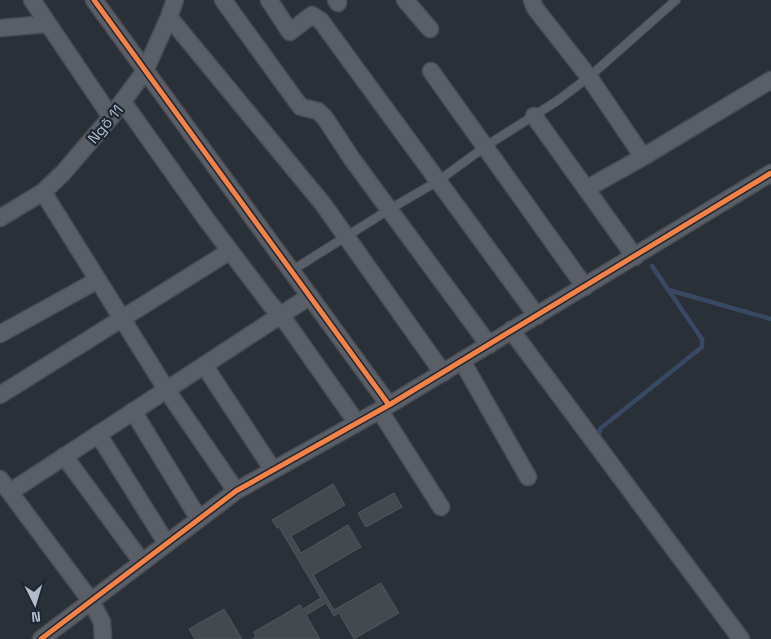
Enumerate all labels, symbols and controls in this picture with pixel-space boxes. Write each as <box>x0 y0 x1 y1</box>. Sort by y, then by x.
street label: Ngõ 11 <box>83 101 127 147</box>
north arrow <box>10 579 60 629</box>
text: N <box>31 608 42 626</box>

